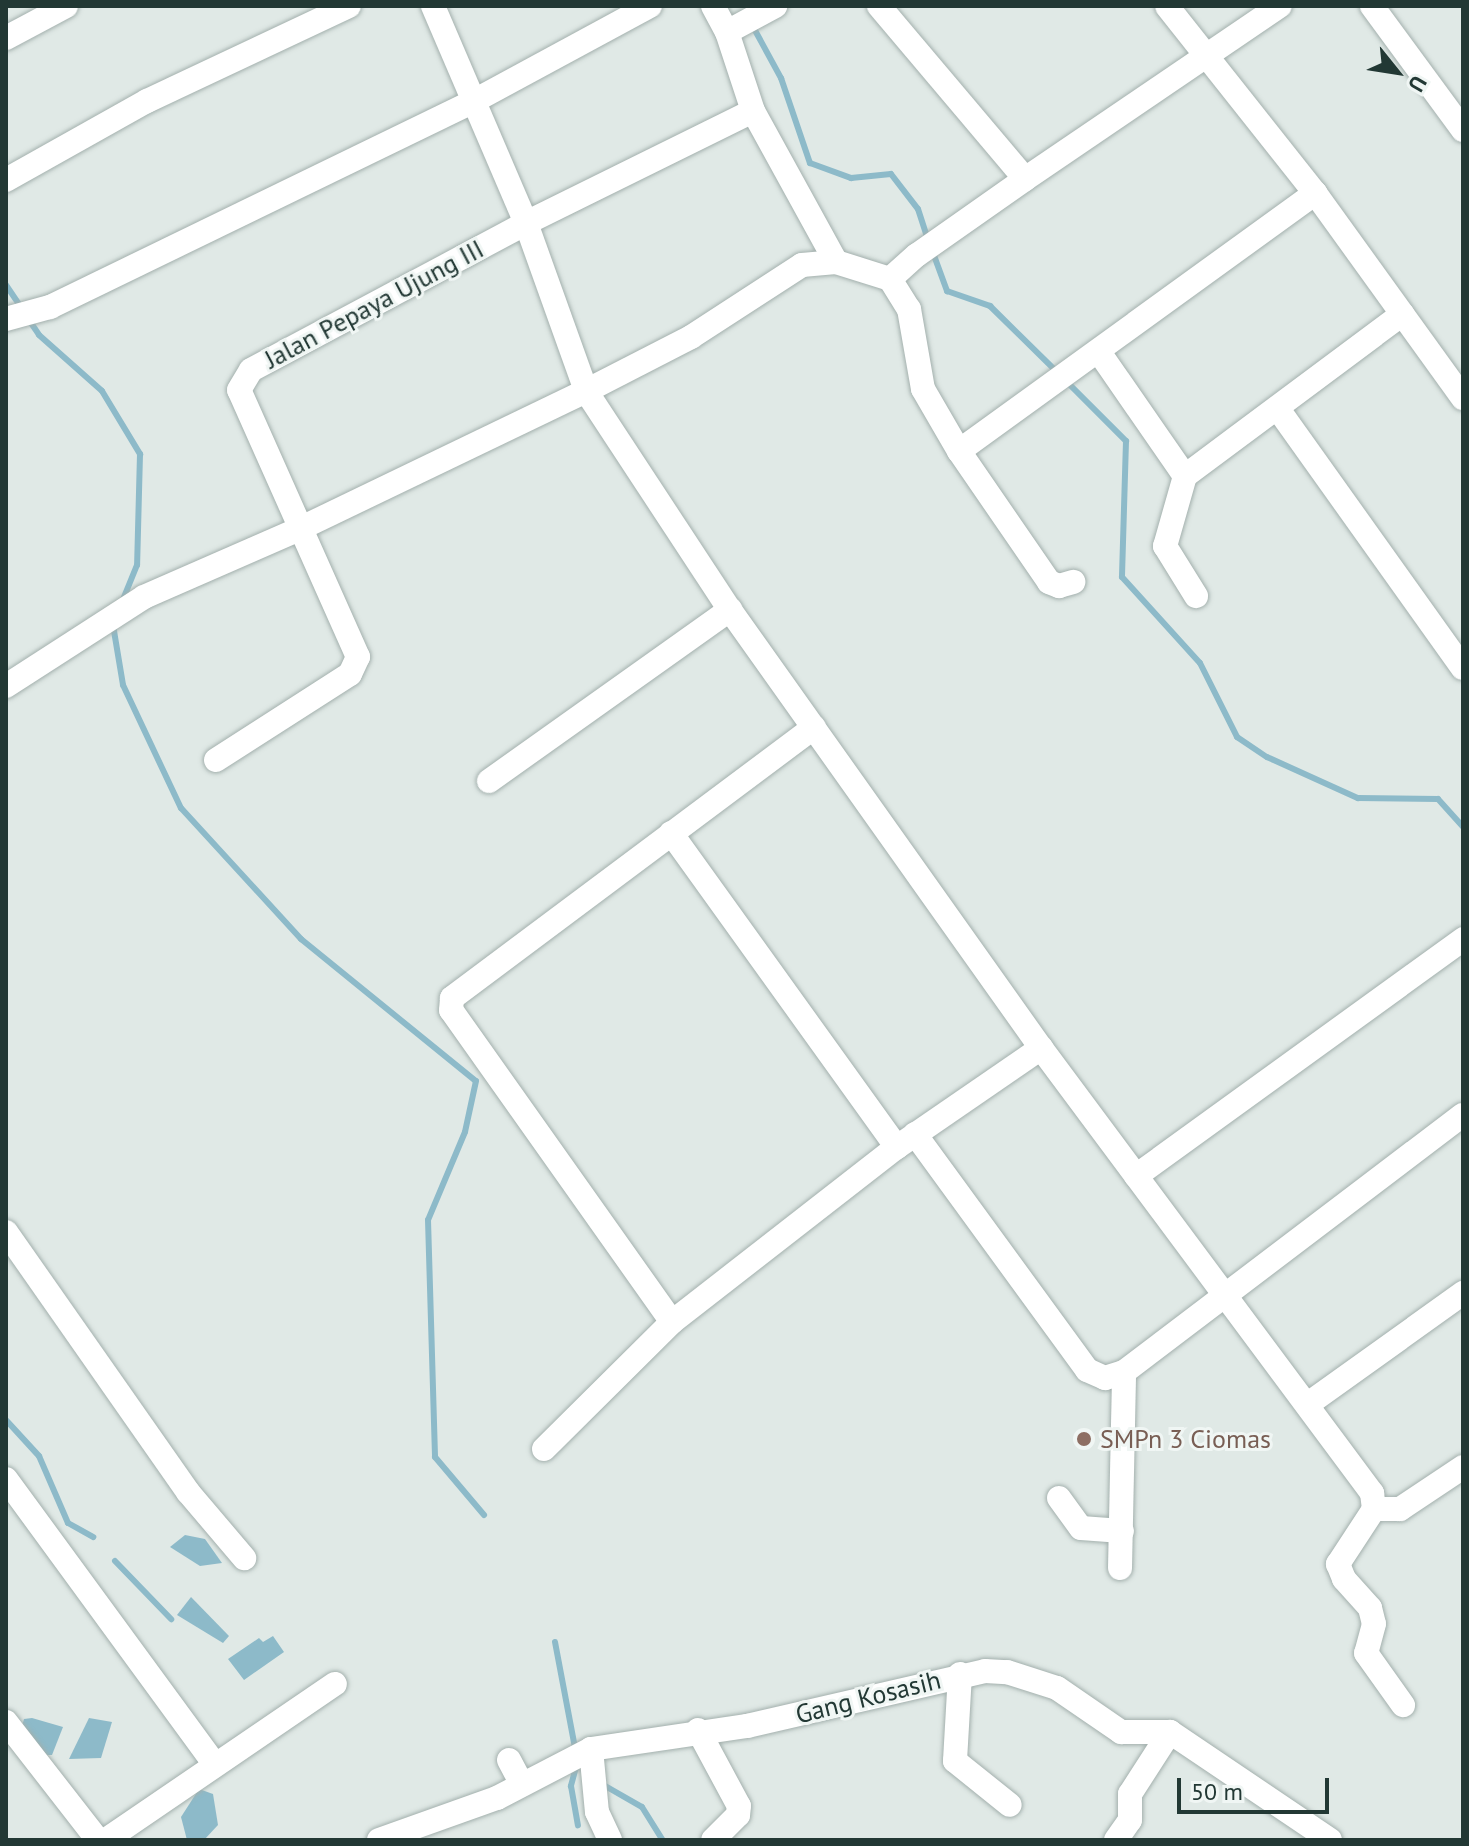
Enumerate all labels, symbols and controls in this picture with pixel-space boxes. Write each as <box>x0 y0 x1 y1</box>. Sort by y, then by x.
north arrow <box>1357 32 1437 112</box>
text: U <box>1402 71 1433 97</box>
street label: Jalan Pepaya Ujung III <box>259 233 489 375</box>
place label: SMPn 3 Ciomas <box>1100 1423 1271 1455</box>
marker: SMPn 3 Ciomas <box>1075 1430 1093 1448</box>
street label: Gang Kosasih <box>792 1664 944 1730</box>
scale bar <box>1181 1762 1333 1812</box>
text: 50 m <box>1191 1776 1243 1807</box>

